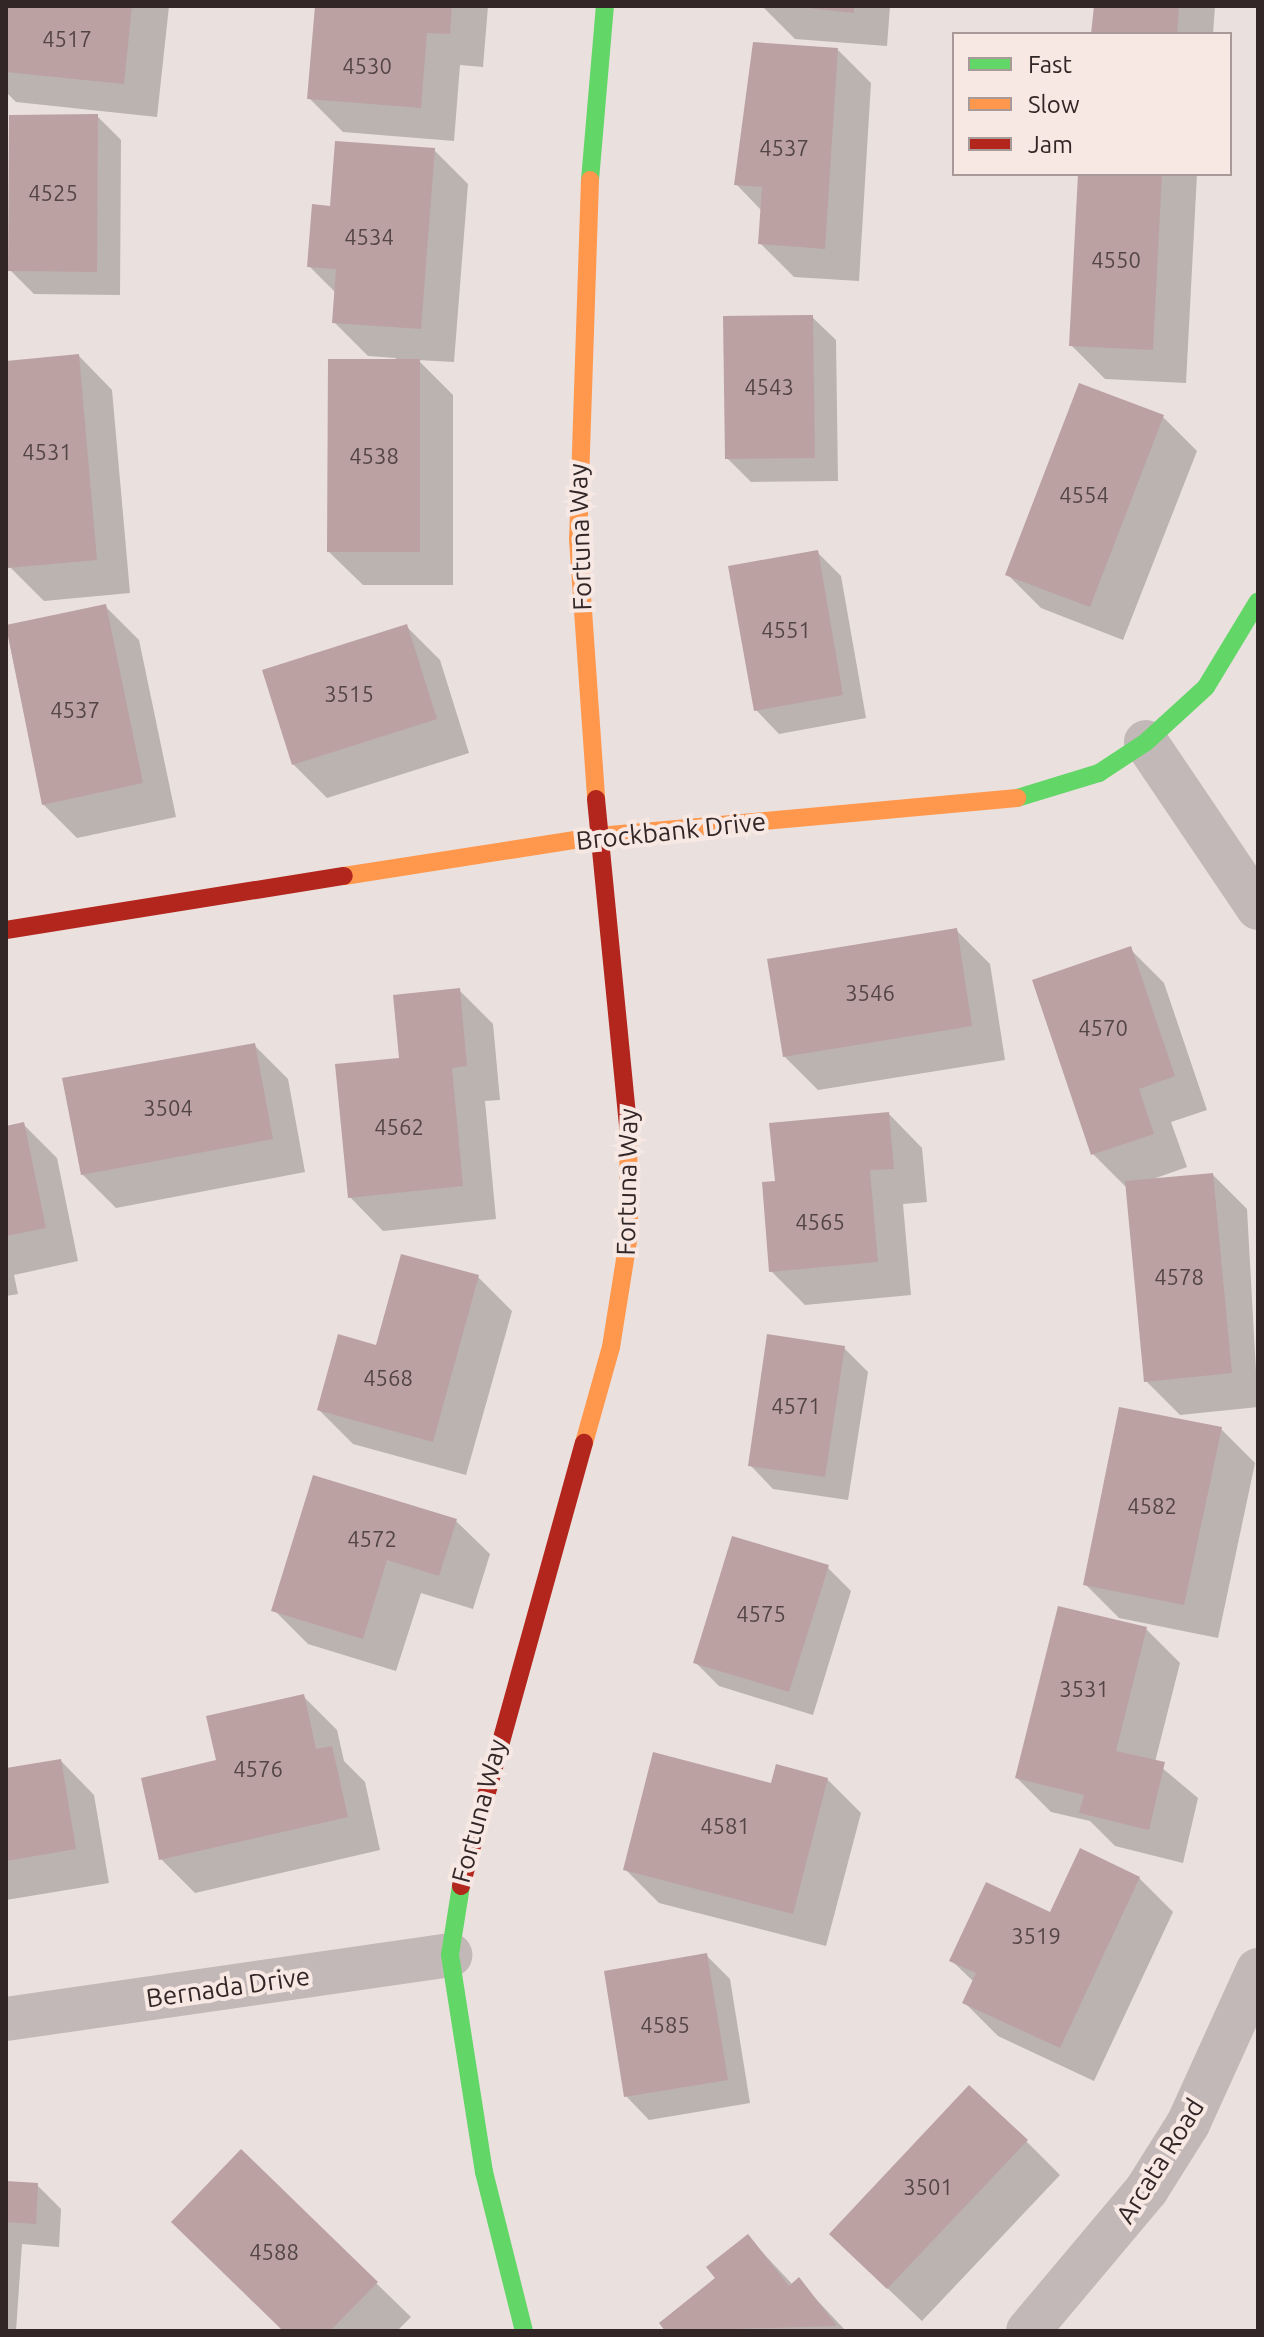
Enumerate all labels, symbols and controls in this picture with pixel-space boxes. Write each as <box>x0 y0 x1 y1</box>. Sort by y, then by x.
house number: 4517 <box>42 26 92 52</box>
legend <box>952 32 1232 176</box>
text: Fast <box>1028 51 1072 78</box>
house number: 4530 <box>342 53 392 79</box>
text: Slow <box>1028 91 1080 118</box>
text: Jam <box>1028 131 1073 158</box>
house number: 4537 <box>759 135 809 161</box>
house number: 4525 <box>28 180 78 206</box>
house number: 4534 <box>344 224 394 250</box>
house number: 4550 <box>1091 247 1141 273</box>
house number: 4543 <box>744 374 794 400</box>
house number: 4531 <box>22 439 72 465</box>
house number: 4538 <box>349 443 399 469</box>
street label: Fortuna Way <box>562 463 598 611</box>
house number: 4554 <box>1059 482 1109 508</box>
house number: 4551 <box>761 617 811 643</box>
house number: 3515 <box>324 681 374 707</box>
house number: 4537 <box>50 697 100 723</box>
street label: Brockbank Drive <box>575 806 767 856</box>
house number: 3546 <box>845 980 895 1006</box>
house number: 4570 <box>1078 1015 1128 1041</box>
house number: 3504 <box>143 1095 193 1121</box>
street label: Fortuna Way <box>610 1108 644 1256</box>
house number: 4562 <box>374 1114 424 1140</box>
house number: 4565 <box>795 1209 845 1235</box>
house number: 4578 <box>1154 1264 1204 1290</box>
house number: 4568 <box>363 1365 413 1391</box>
house number: 4571 <box>771 1393 821 1419</box>
house number: 4582 <box>1127 1493 1177 1519</box>
house number: 4572 <box>347 1526 397 1552</box>
house number: 4575 <box>736 1601 786 1627</box>
house number: 3531 <box>1059 1676 1109 1702</box>
street label: Fortuna Way <box>445 1736 513 1886</box>
house number: 4576 <box>233 1756 283 1782</box>
house number: 4581 <box>700 1813 750 1839</box>
house number: 3519 <box>1011 1923 1061 1949</box>
street label: Bernada Drive <box>144 1960 312 2014</box>
house number: 4585 <box>640 2012 690 2038</box>
street label: Arcata Road <box>1109 2093 1211 2229</box>
house number: 3501 <box>903 2174 953 2200</box>
house number: 4588 <box>249 2239 299 2265</box>

